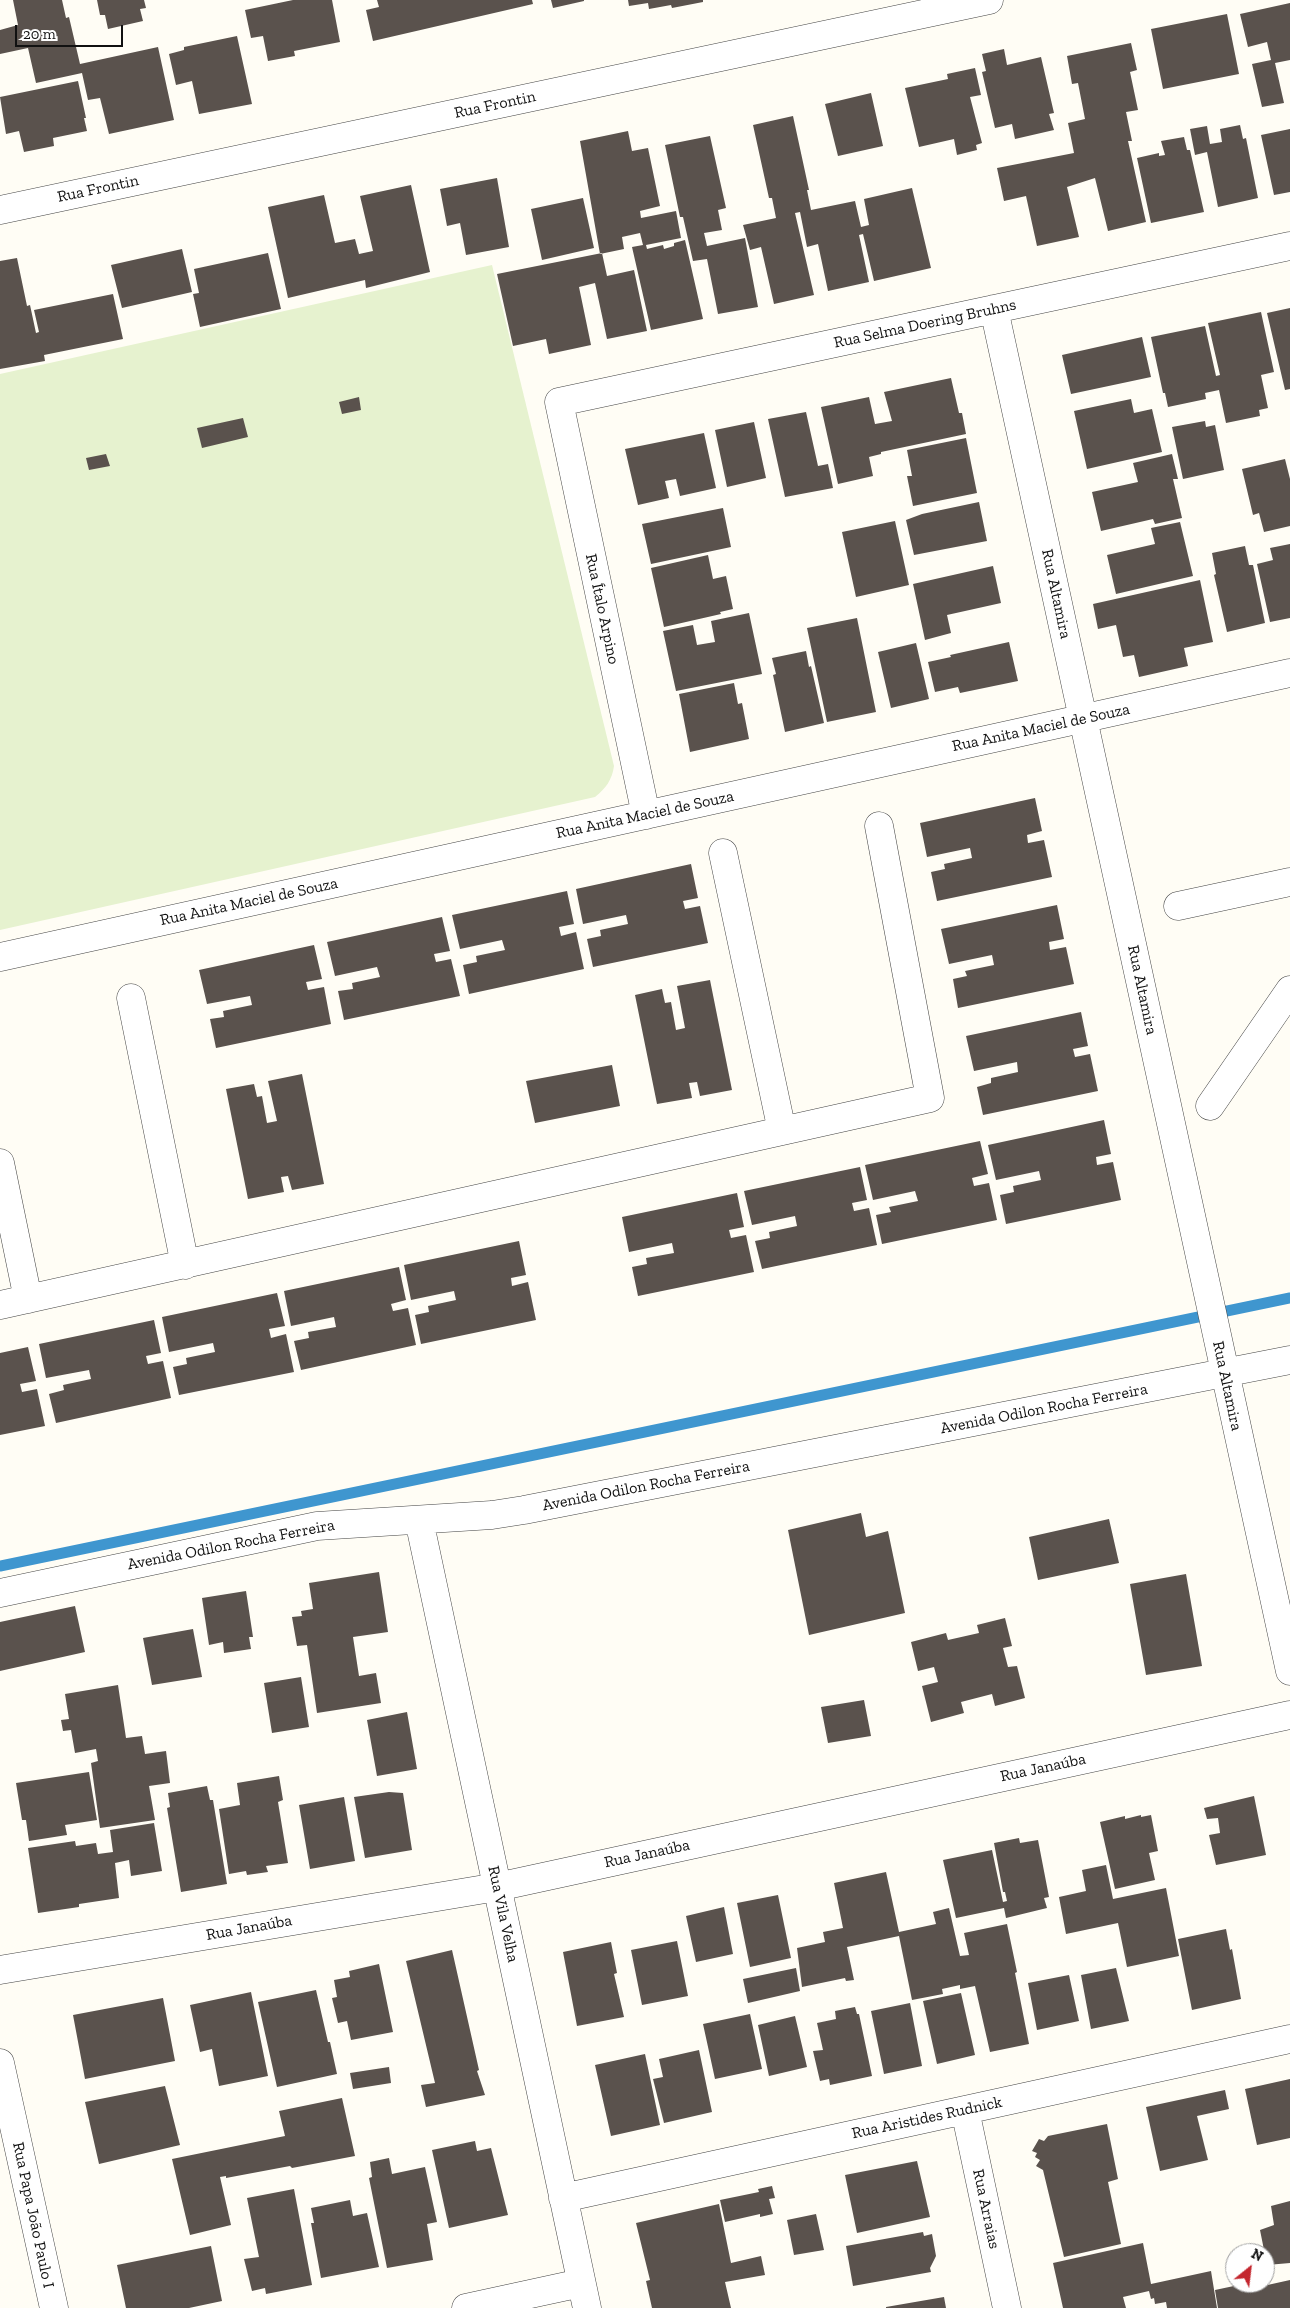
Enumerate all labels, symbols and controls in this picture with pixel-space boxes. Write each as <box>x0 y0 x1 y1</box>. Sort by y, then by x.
scale bar <box>18 15 125 47</box>
text: 20 m <box>23 25 56 43</box>
street label: Rua Frontin <box>453 87 537 123</box>
street label: Rua Frontin <box>56 171 140 207</box>
street label: Rua Selma Doering Bruhns <box>832 295 1018 353</box>
street label: Rua Altamira <box>1037 547 1075 641</box>
street label: Rua Ítalo Arpino <box>581 552 623 666</box>
street label: Rua Anita Maciel de Souza <box>950 700 1132 756</box>
street label: Rua Anita Maciel de Souza <box>554 787 736 843</box>
street label: Rua Anita Maciel de Souza <box>158 874 340 930</box>
street label: Rua Altamira <box>1123 943 1161 1037</box>
street label: Rua Altamira <box>1208 1339 1246 1433</box>
street label: Avenida Odilon Rocha Ferreira <box>939 1379 1149 1439</box>
street label: Avenida Odilon Rocha Ferreira <box>541 1456 751 1516</box>
street label: Avenida Odilon Rocha Ferreira <box>126 1515 336 1575</box>
street label: Rua Janaúba <box>998 1750 1088 1786</box>
street label: Rua Janaúba <box>602 1836 692 1872</box>
street label: Rua Vila Velha <box>483 1864 523 1964</box>
street label: Rua Janaúba <box>205 1911 293 1945</box>
street label: Rua Aristides Rudnick <box>850 2093 1004 2143</box>
street label: Rua Papa João Paulo I <box>8 2140 58 2290</box>
street label: Rua Arraias <box>968 2167 1004 2251</box>
north arrow <box>1225 2243 1275 2293</box>
text: N <box>1248 2245 1266 2265</box>

